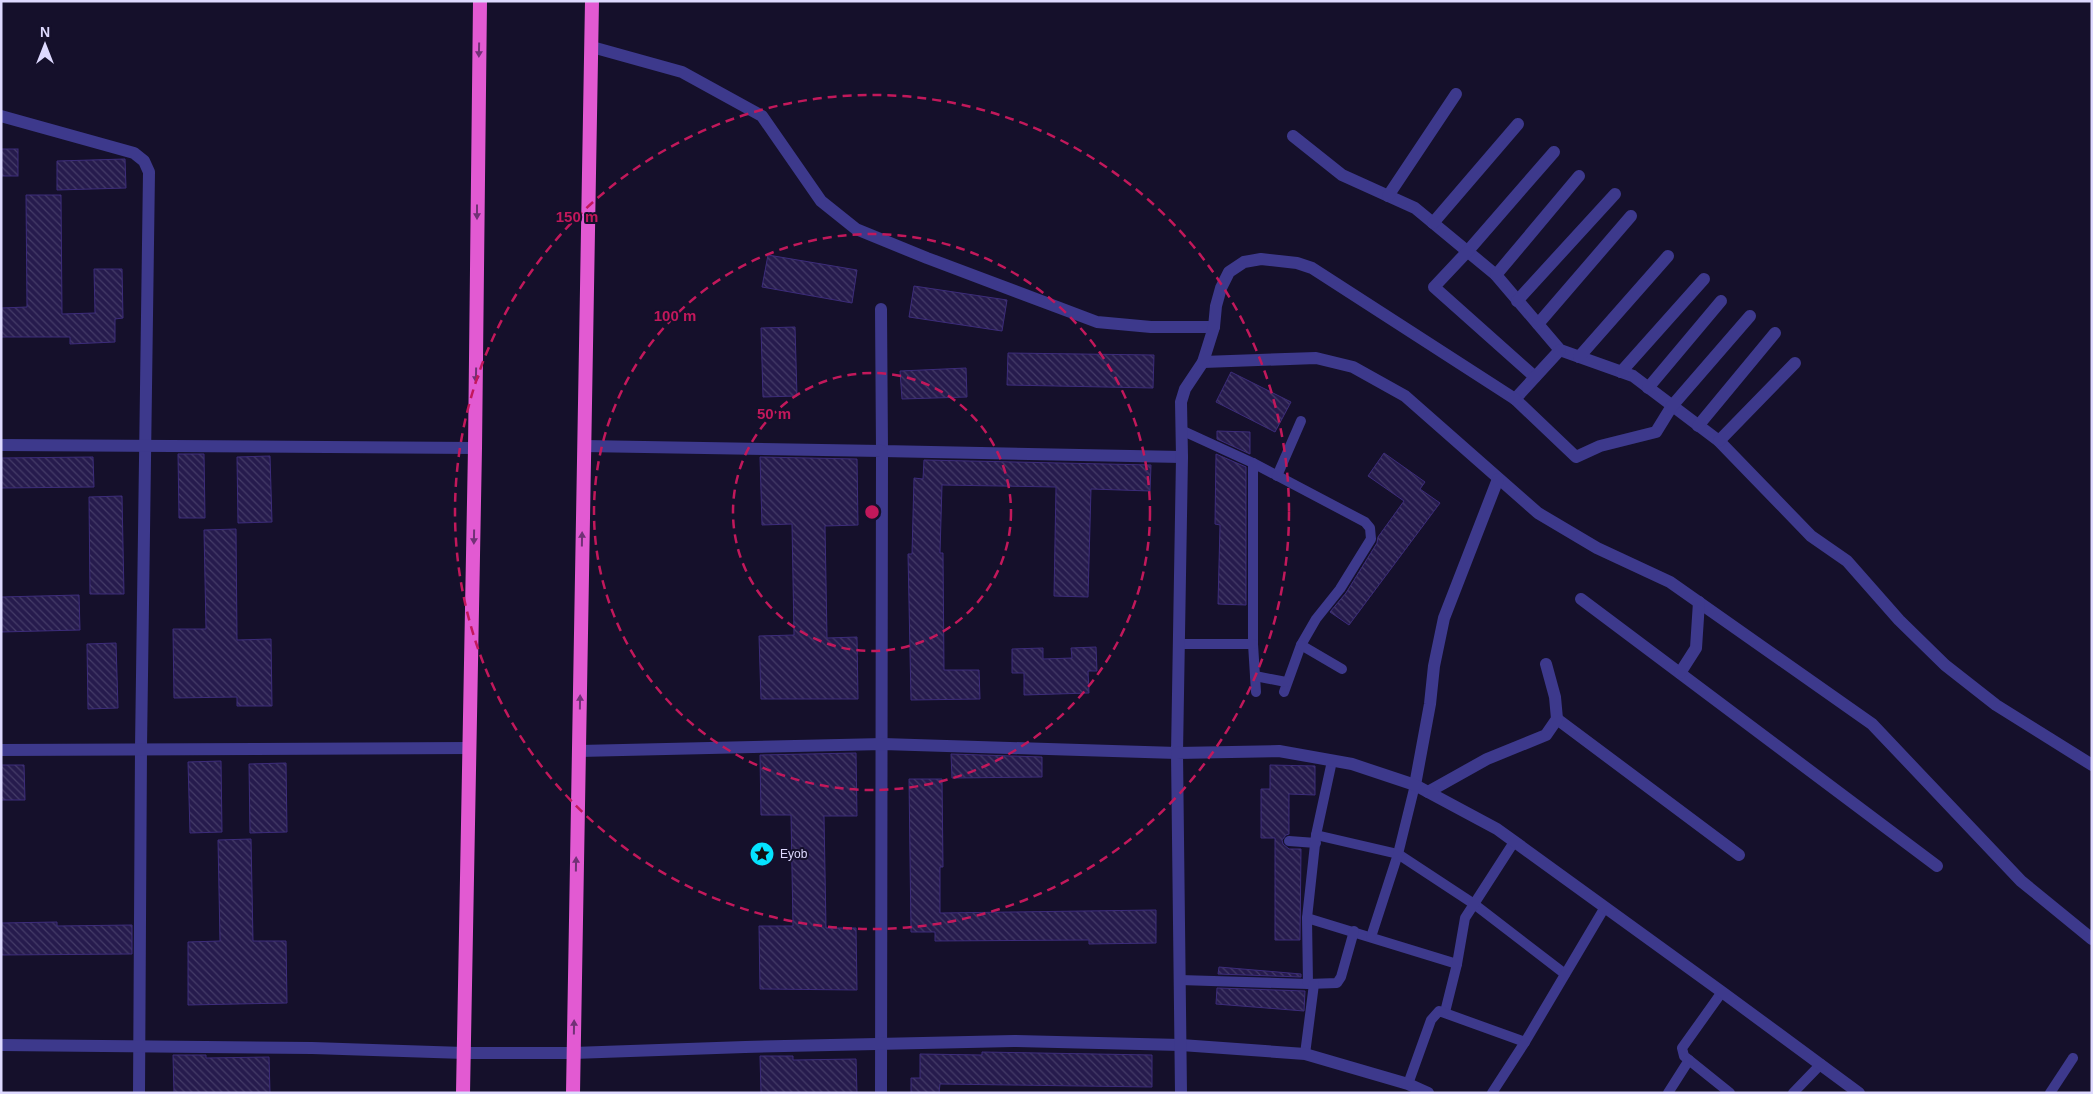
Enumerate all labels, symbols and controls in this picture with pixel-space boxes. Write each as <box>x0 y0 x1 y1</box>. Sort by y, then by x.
north arrow <box>20 20 70 70</box>
text: N <box>40 24 50 40</box>
one-way arrow <box>475 42 483 58</box>
one-way arrow <box>473 205 481 221</box>
text: 150 m <box>556 208 598 225</box>
text: 100 m <box>654 307 696 324</box>
one-way arrow <box>472 367 480 383</box>
text: 50 m <box>757 405 791 422</box>
centre of rings <box>863 503 881 521</box>
one-way arrow <box>470 530 478 546</box>
one-way arrow <box>578 531 586 547</box>
one-way arrow <box>576 693 584 709</box>
place icon: Eyob <box>749 841 775 867</box>
place label: Eyob <box>780 847 808 861</box>
one-way arrow <box>572 856 580 872</box>
one-way arrow <box>570 1018 578 1034</box>

